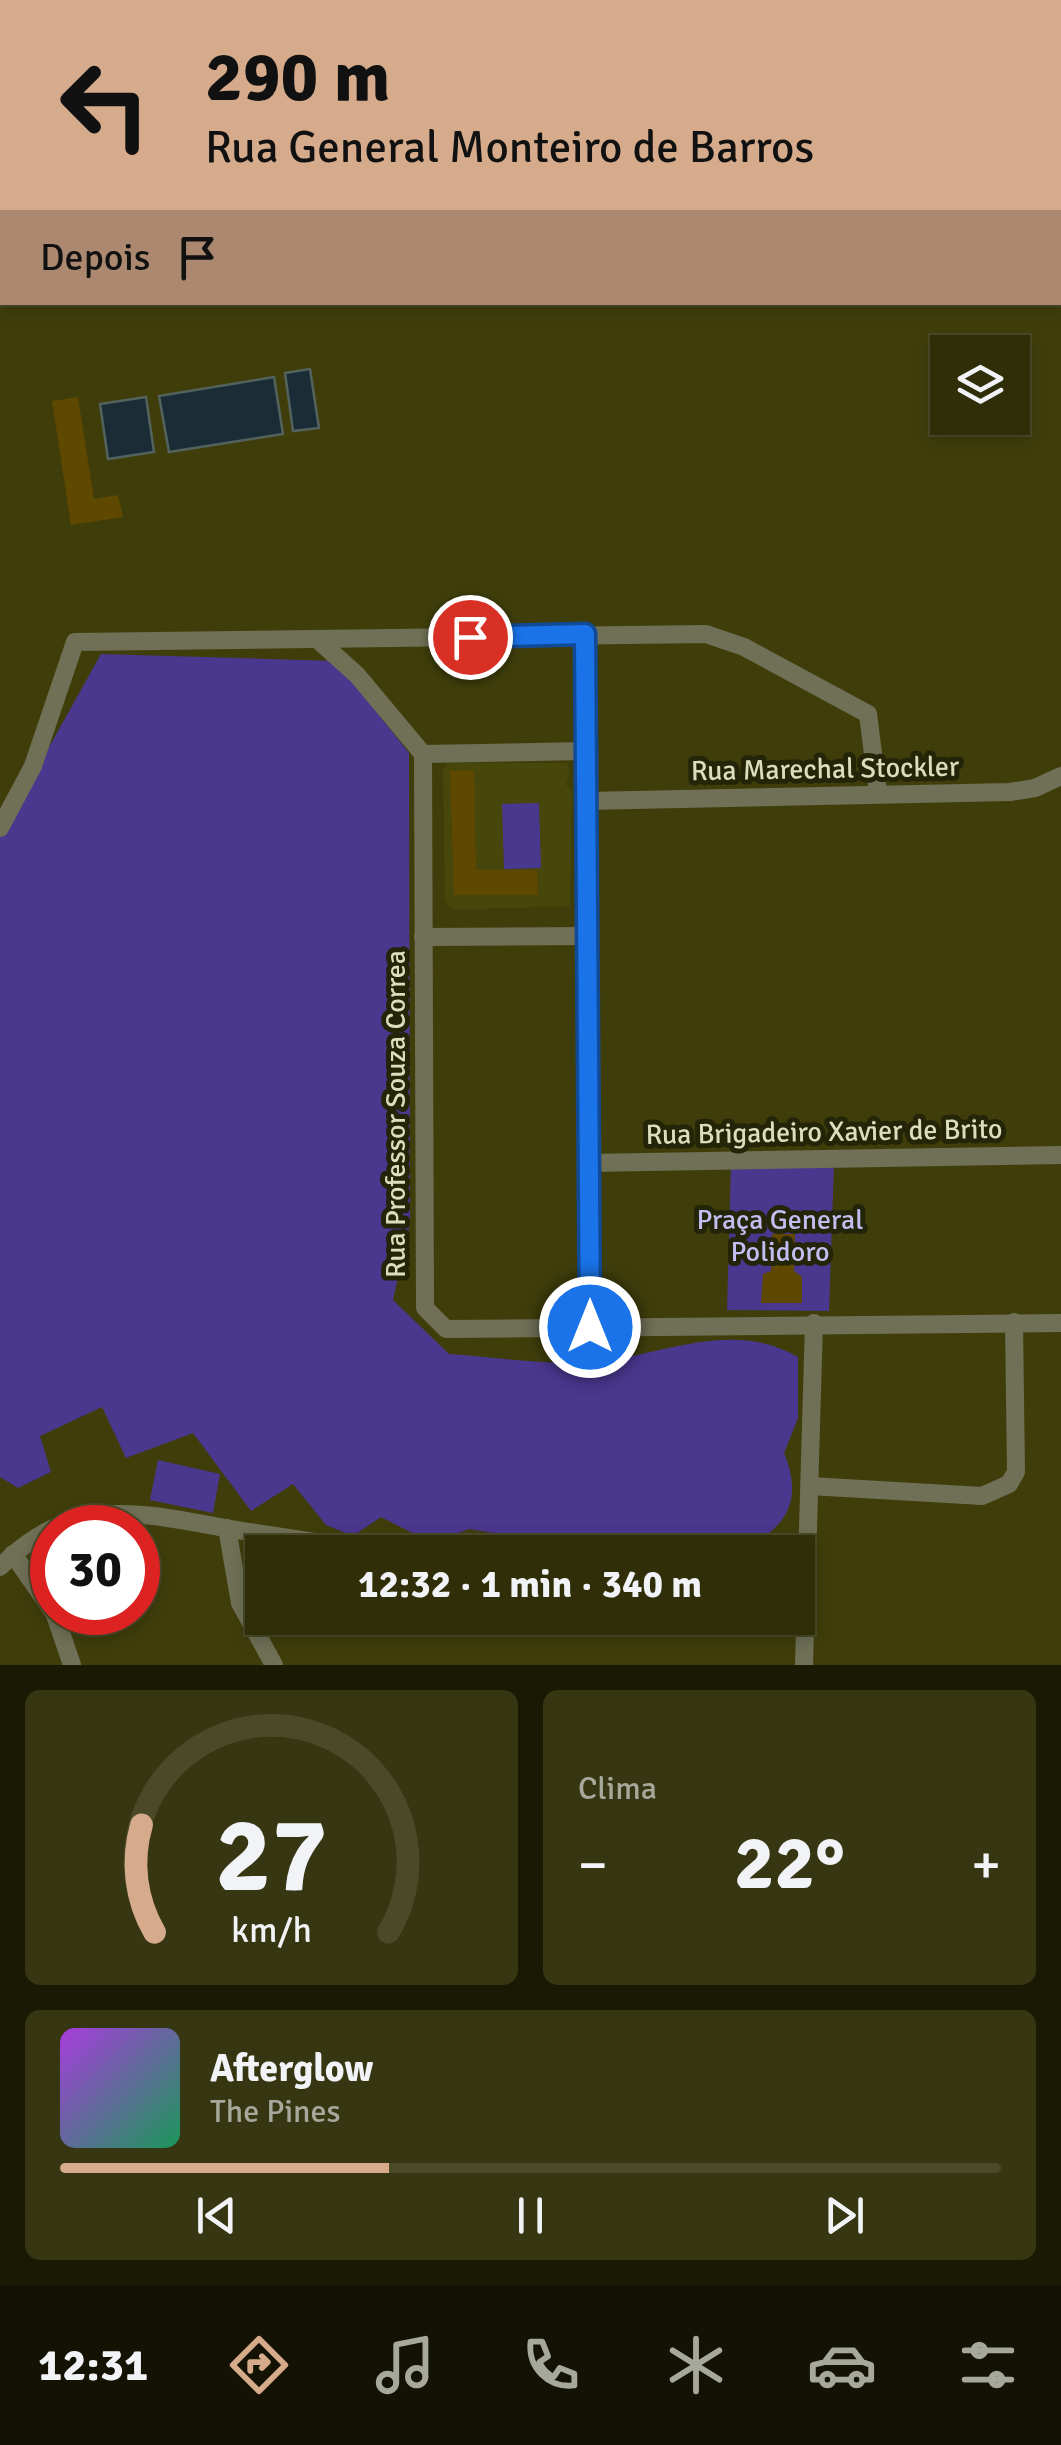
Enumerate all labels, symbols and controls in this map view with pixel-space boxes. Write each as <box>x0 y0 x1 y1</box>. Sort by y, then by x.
text: 290 m <box>205 34 390 120</box>
icon: left <box>40 40 170 170</box>
text: Rua General Monteiro de Barros <box>205 120 814 175</box>
icon: arrive <box>170 230 225 285</box>
text: Depois <box>40 234 150 281</box>
map controls <box>930 335 1030 435</box>
button: layers <box>930 335 1030 435</box>
pin <box>428 595 513 680</box>
icon: arrive <box>443 610 498 665</box>
street label: Rua Marechal Stockler <box>691 750 960 788</box>
street label: Rua Professor Souza Correa <box>379 950 413 1278</box>
street label: Rua Brigadeiro Xavier de Brito <box>645 1112 1003 1152</box>
park label: Praça General Polidoro <box>696 1203 864 1269</box>
position arrow <box>538 1275 642 1379</box>
speed limit sign: 30 <box>30 1505 160 1635</box>
text: 12:32 · 1 min · 340 m <box>358 1561 702 1608</box>
text: Clima <box>578 1769 657 1808</box>
text: 27 <box>215 1792 328 1920</box>
text: 22° <box>734 1817 845 1910</box>
text: − <box>578 1831 608 1899</box>
text: + <box>971 1831 1001 1899</box>
text: km/h <box>231 1908 312 1952</box>
text: Afterglow <box>210 2045 373 2092</box>
text: The Pines <box>210 2092 341 2131</box>
icon: previous <box>189 2188 244 2243</box>
icon: pause <box>503 2188 558 2243</box>
icon: next <box>817 2188 872 2243</box>
icon: directions <box>224 2330 294 2400</box>
icon: music <box>370 2330 440 2400</box>
icon: phone <box>516 2330 586 2400</box>
icon: climate <box>661 2330 731 2400</box>
icon: car <box>807 2330 877 2400</box>
icon: filters <box>953 2330 1023 2400</box>
text: 12:31 <box>38 2338 148 2393</box>

